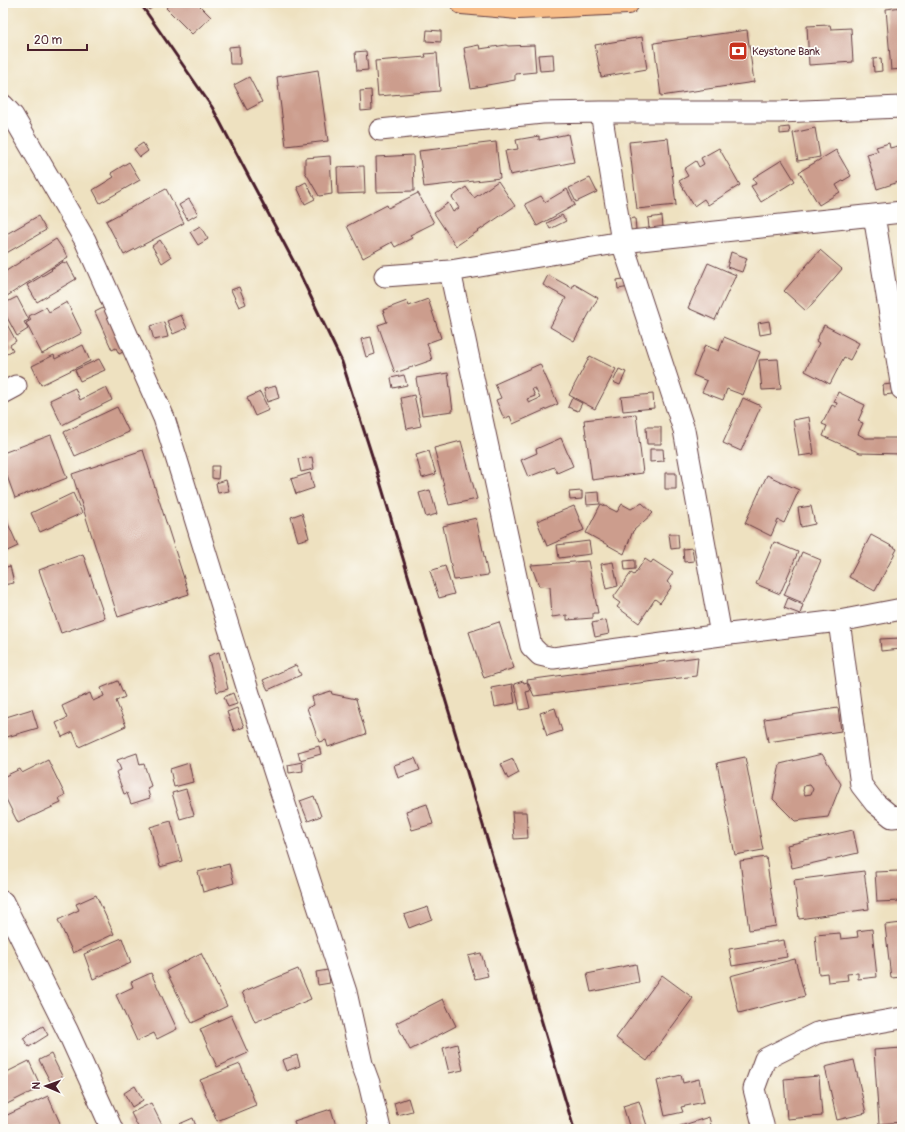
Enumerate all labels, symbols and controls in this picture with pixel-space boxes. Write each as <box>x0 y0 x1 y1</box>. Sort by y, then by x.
scale bar <box>28 26 87 52</box>
text: 20 m <box>34 33 63 48</box>
bank icon: Keystone Bank <box>727 40 749 62</box>
place label: Keystone Bank <box>752 45 820 58</box>
north arrow <box>26 1066 66 1106</box>
text: N <box>30 1081 43 1090</box>

